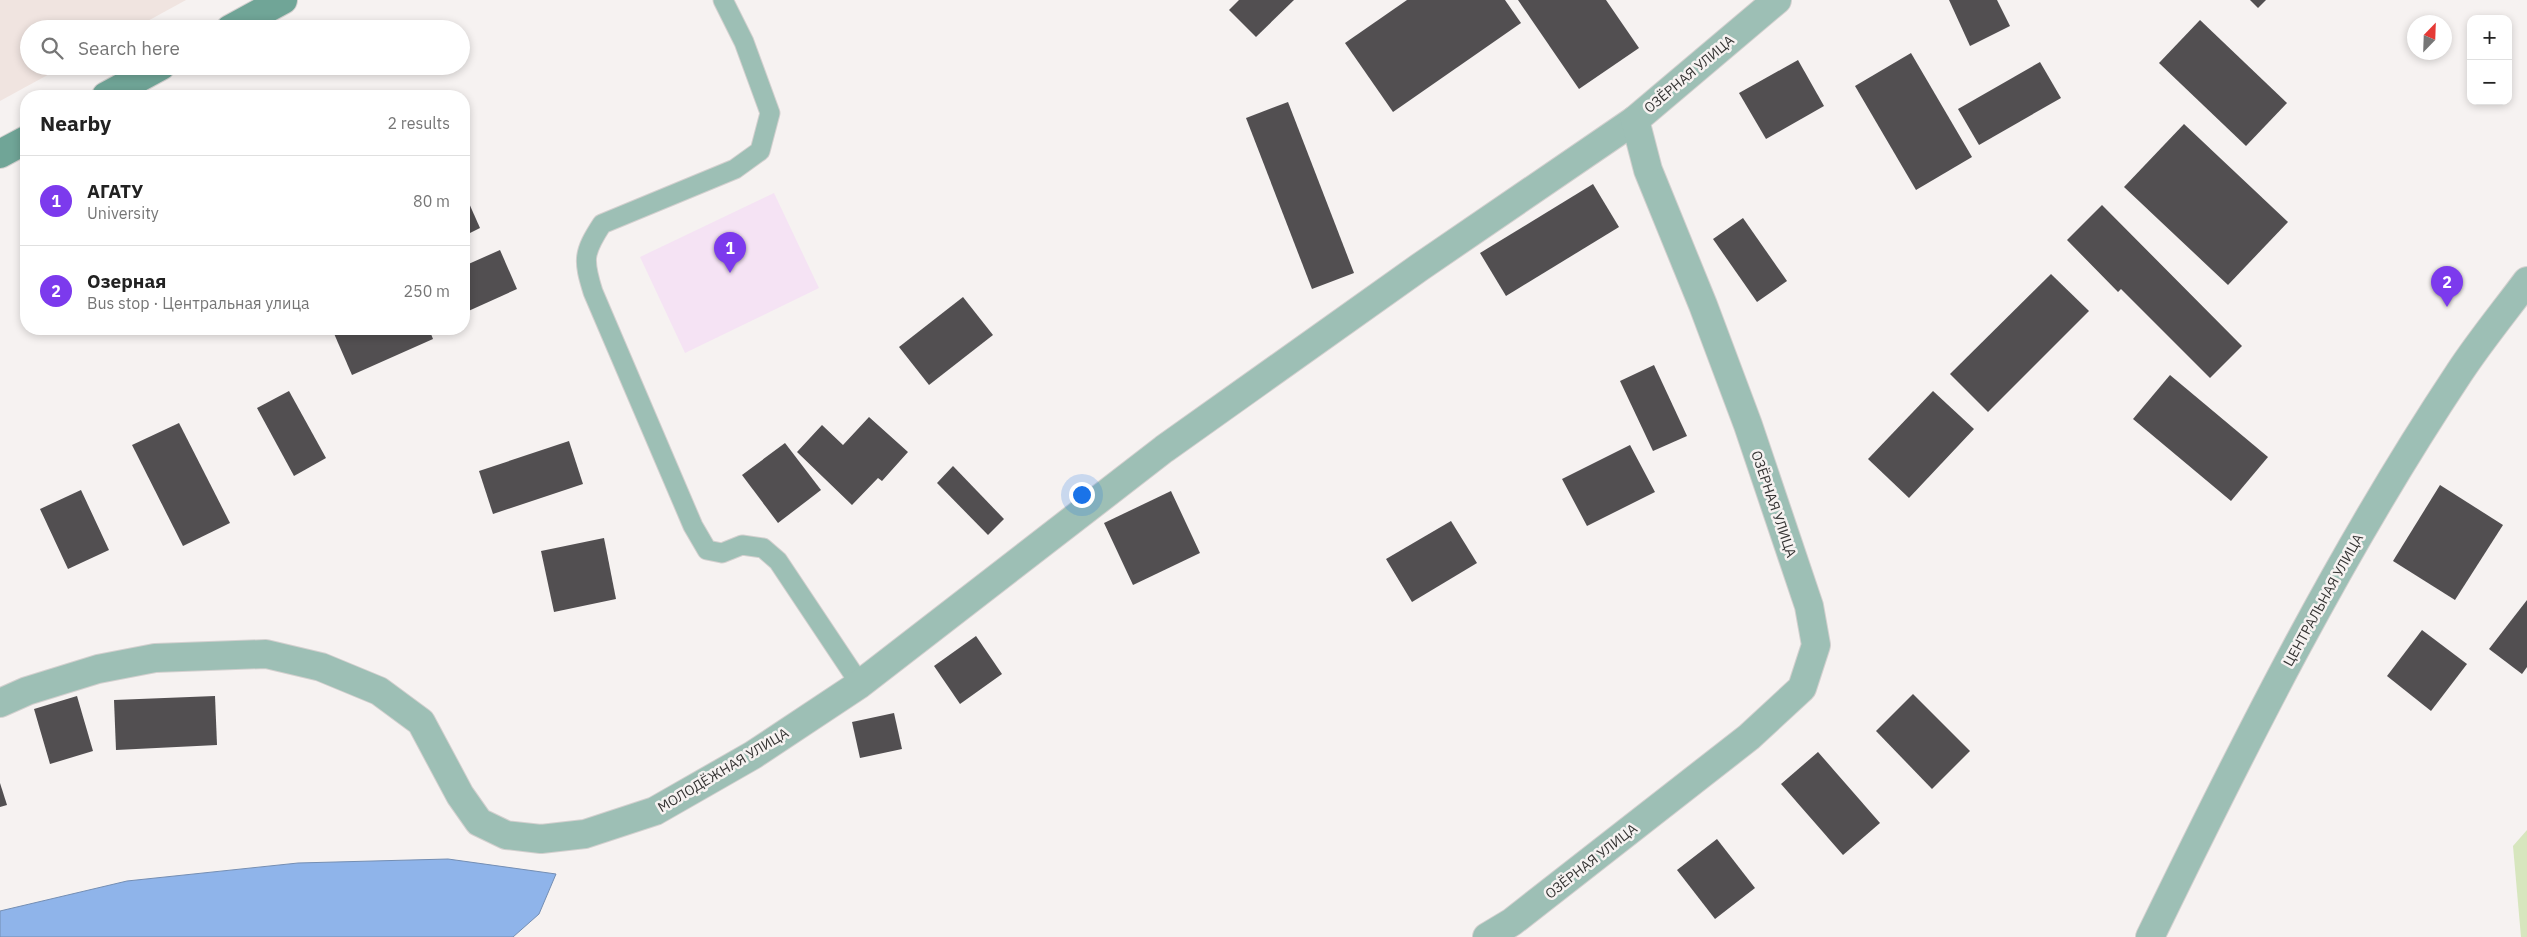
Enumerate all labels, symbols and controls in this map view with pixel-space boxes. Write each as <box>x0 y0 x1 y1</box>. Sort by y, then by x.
north arrow <box>2407 15 2452 60</box>
map controls <box>2467 15 2512 105</box>
button: + <box>2467 15 2512 60</box>
search box <box>20 20 470 75</box>
street label: ОЗЁРНАЯ УЛИЦА <box>1640 31 1738 117</box>
icon: search <box>38 34 66 62</box>
text: Search here <box>78 36 180 60</box>
button: − <box>2467 60 2512 105</box>
text: Nearby <box>40 109 111 137</box>
text: 2 results <box>387 113 450 133</box>
text: АГАТУ <box>87 179 143 203</box>
text: 1 <box>51 191 61 211</box>
text: 80 m <box>413 191 450 211</box>
text: University <box>87 203 159 223</box>
pin: 1 <box>714 232 746 273</box>
pin: 2 <box>2431 266 2463 307</box>
text: Озерная <box>87 269 166 293</box>
text: 2 <box>51 281 61 301</box>
text: 250 m <box>403 281 450 301</box>
text: Bus stop · Центральная улица <box>87 293 310 313</box>
street label: ОЗЁРНАЯ УЛИЦА <box>1747 448 1801 560</box>
your location <box>1069 482 1095 508</box>
street label: ЦЕНТРАЛЬНАЯ УЛИЦА <box>2279 530 2367 670</box>
street label: МОЛОДЁЖНАЯ УЛИЦА <box>654 724 792 816</box>
street label: ОЗЁРНАЯ УЛИЦА <box>1541 819 1641 903</box>

